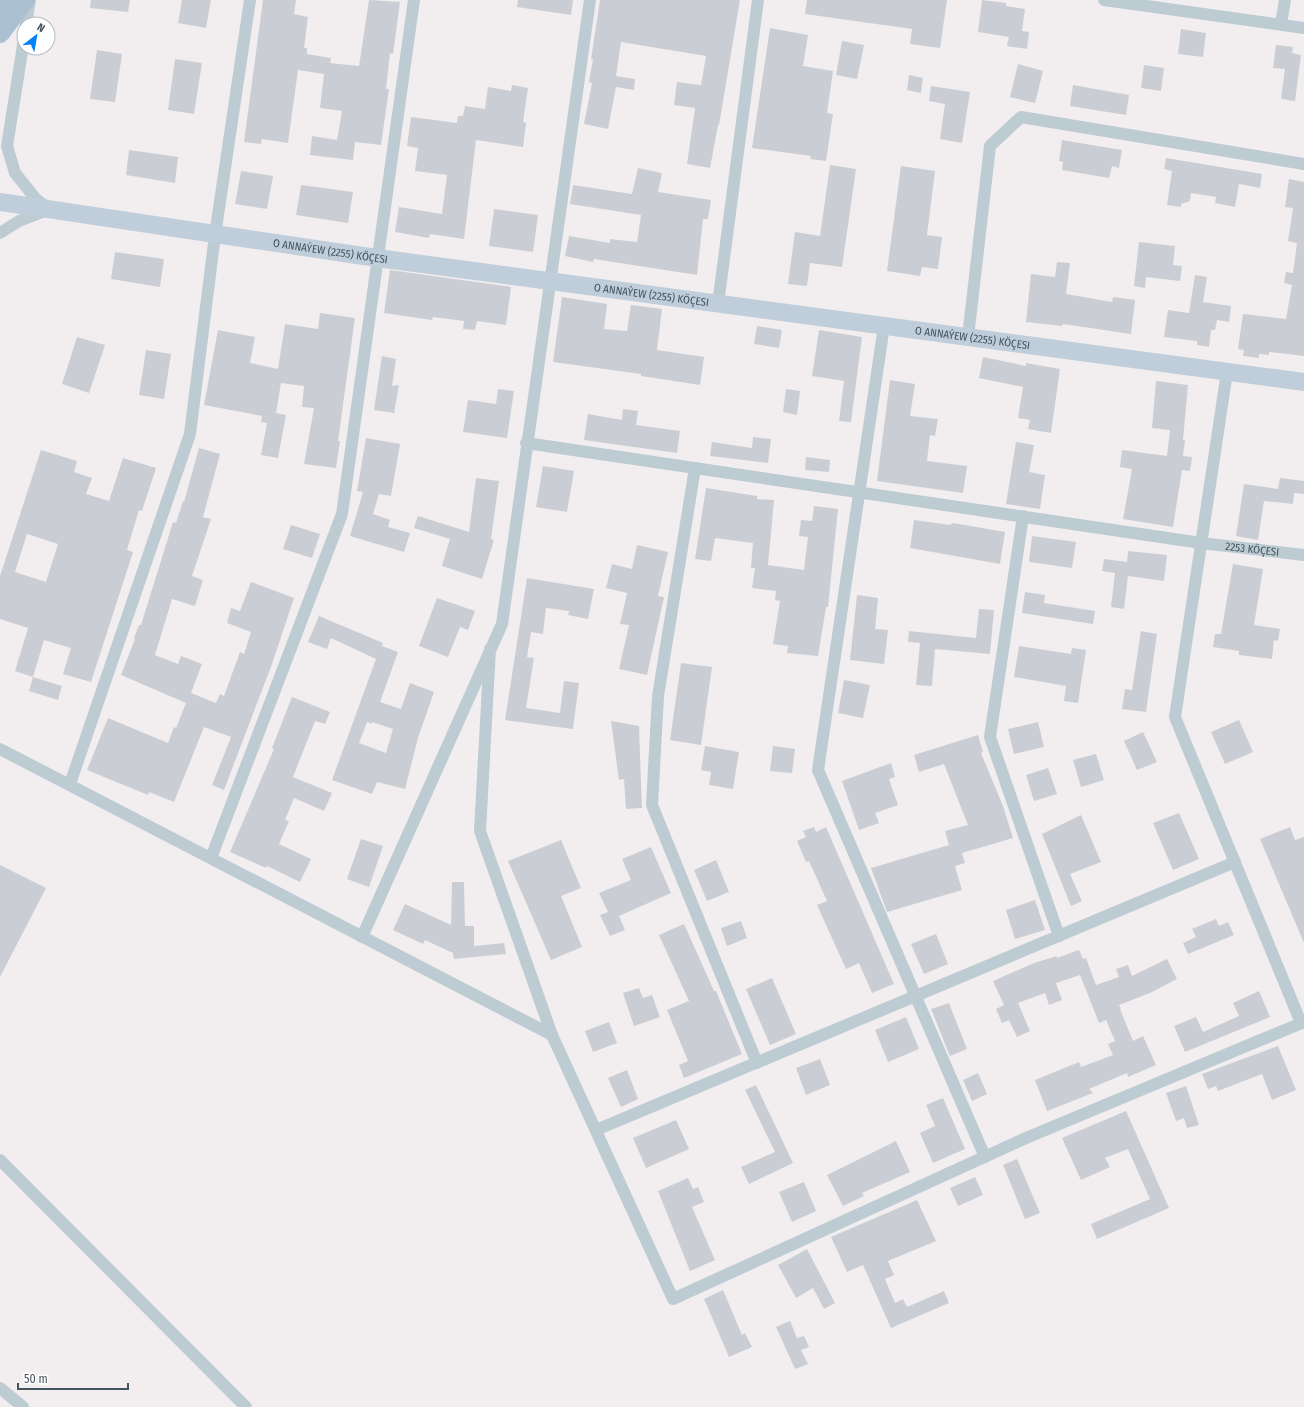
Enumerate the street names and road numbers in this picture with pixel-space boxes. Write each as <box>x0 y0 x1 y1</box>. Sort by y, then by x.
street label: O ANNAÝEW (2255) KÖÇESI <box>272 236 389 266</box>
street label: O ANNAÝEW (2255) KÖÇESI <box>593 281 710 309</box>
street label: O ANNAÝEW (2255) KÖÇESI <box>914 324 1031 352</box>
street label: 2253 KÖÇESI <box>1225 539 1280 559</box>

